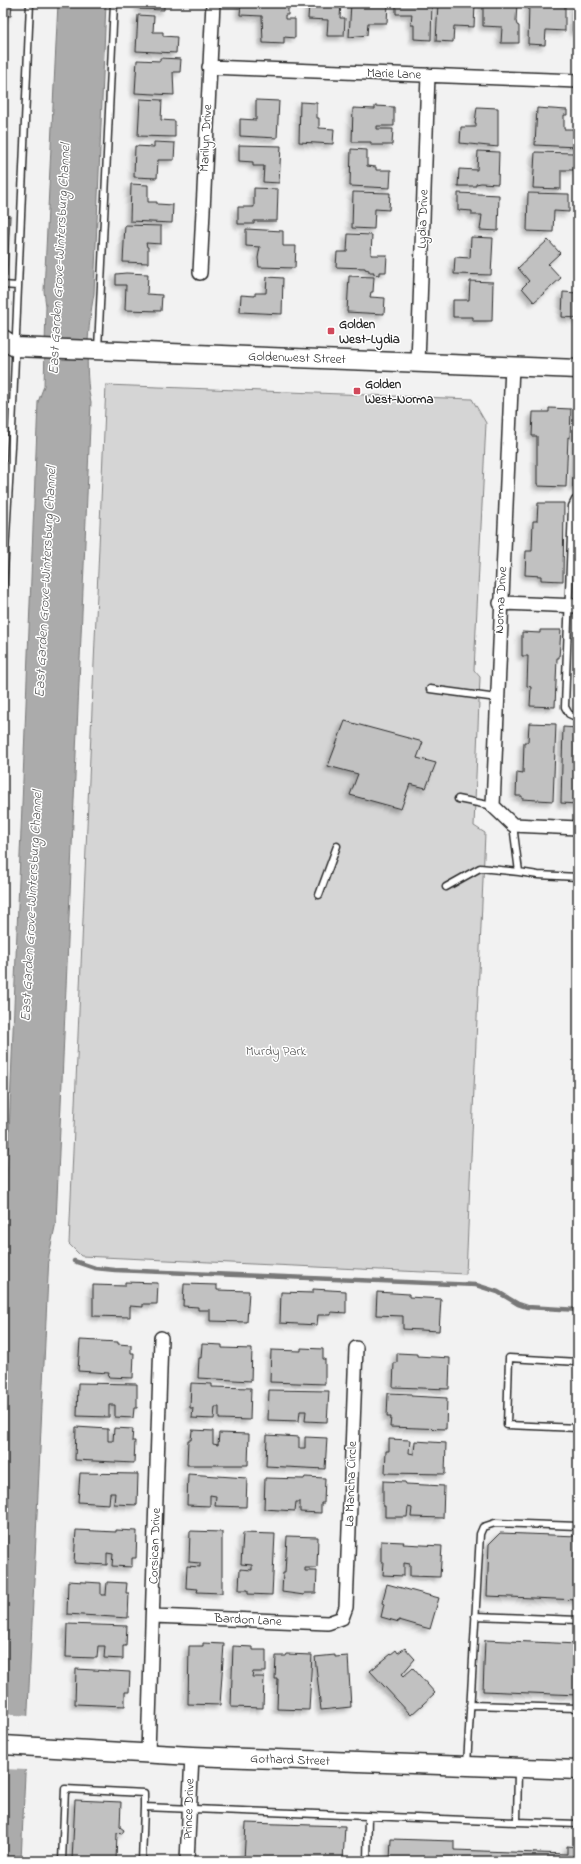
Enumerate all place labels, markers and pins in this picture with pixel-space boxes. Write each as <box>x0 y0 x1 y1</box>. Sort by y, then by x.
place label: Golden West-Lydia <box>339 315 400 351</box>
marker: Golden West-Lydia <box>326 326 336 336</box>
place label: Golden West-Norma <box>365 375 433 409</box>
marker: Golden West-Norma <box>352 386 362 396</box>

